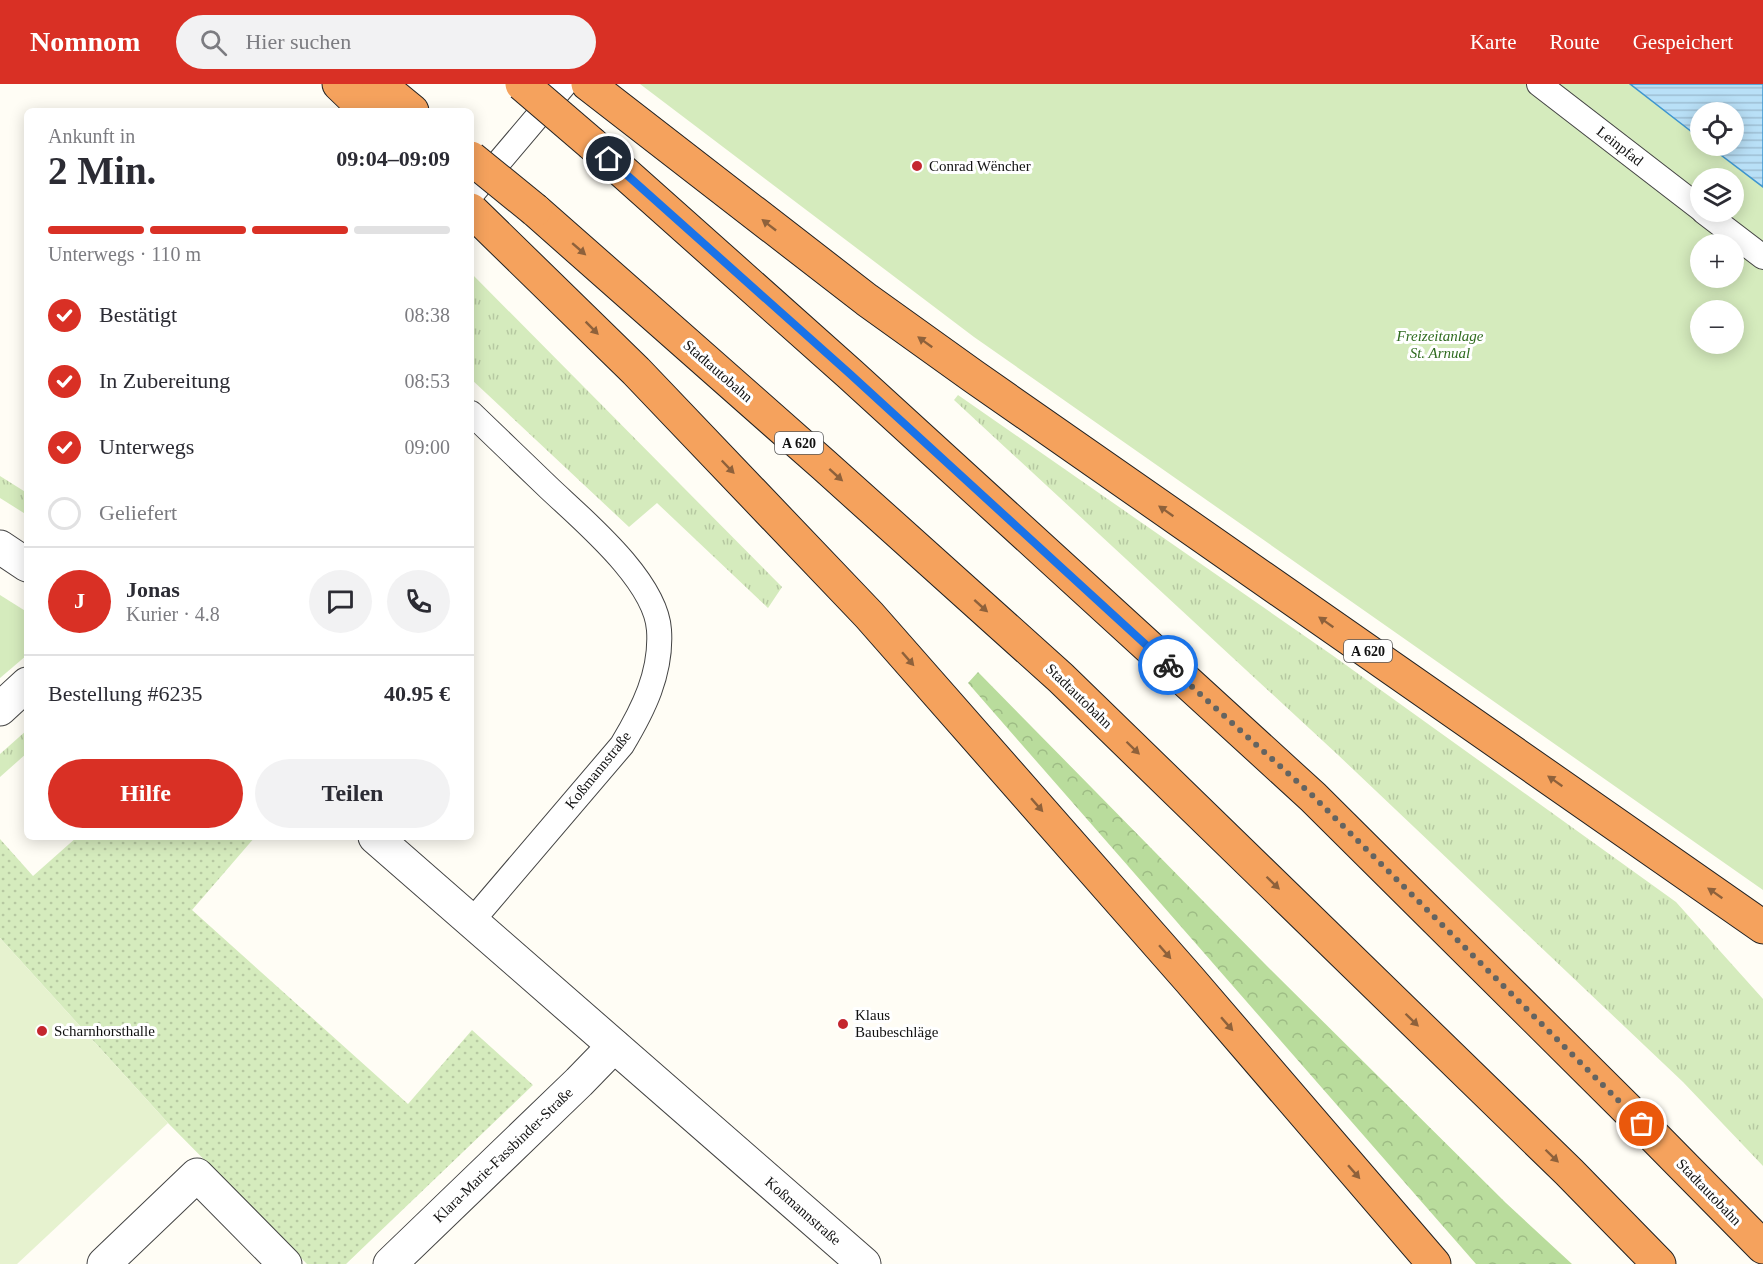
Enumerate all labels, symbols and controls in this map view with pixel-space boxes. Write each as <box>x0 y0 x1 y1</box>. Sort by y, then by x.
search box <box>176 15 596 69</box>
text: Nomnom <box>30 26 140 57</box>
icon: search <box>197 26 230 59</box>
text: Hier suchen <box>245 29 351 54</box>
text: Karte <box>1470 30 1517 54</box>
text: Route <box>1550 30 1600 54</box>
text: Gespeichert <box>1633 30 1733 54</box>
map controls <box>1690 102 1744 354</box>
button: locate <box>1690 102 1744 156</box>
street label: Leinpfad <box>1594 123 1647 169</box>
text: Ankunft in <box>48 125 135 147</box>
pin <box>583 133 634 184</box>
icon: home <box>592 142 625 175</box>
text: 09:04–09:09 <box>336 146 450 171</box>
text: 2 Min. <box>48 149 156 192</box>
place label: Conrad Wëncher <box>929 158 1031 174</box>
marker: Conrad Wëncher <box>910 159 924 173</box>
button: layers <box>1690 168 1744 222</box>
one-way arrow <box>762 219 777 231</box>
button: + <box>1690 234 1744 288</box>
one-way arrow <box>571 242 586 255</box>
text: Unterwegs · 110 m <box>48 243 201 265</box>
icon: check <box>48 299 81 332</box>
button: − <box>1690 300 1744 354</box>
text: Bestätigt <box>99 302 177 327</box>
text: 08:38 <box>404 304 450 326</box>
one-way arrow <box>584 320 598 334</box>
park label: Freizeitanlage St. Arnual <box>1396 328 1484 361</box>
street label: Stadtautobahn <box>680 337 756 406</box>
one-way arrow <box>917 337 933 348</box>
icon: check <box>48 365 81 398</box>
text: In Zubereitung <box>99 368 230 393</box>
text: 08:53 <box>404 370 450 392</box>
icon: check <box>48 431 81 464</box>
road number: A 620 <box>775 432 823 454</box>
text: Unterwegs <box>99 434 194 459</box>
text: 09:00 <box>404 436 450 458</box>
one-way arrow <box>721 460 735 475</box>
one-way arrow <box>828 468 843 482</box>
text: Geliefert <box>99 500 177 525</box>
one-way arrow <box>1159 505 1175 517</box>
button: chat <box>309 570 372 633</box>
button: phone <box>387 570 450 633</box>
text: Jonas <box>126 577 180 602</box>
text: J <box>74 588 85 613</box>
one-way arrow <box>973 599 988 613</box>
text: Kurier · 4.8 <box>126 603 220 625</box>
one-way arrow <box>1319 616 1335 628</box>
courier <box>1138 635 1198 695</box>
road number: A 620 <box>1344 640 1392 662</box>
icon: bike <box>1152 649 1185 682</box>
one-way arrow <box>901 651 915 666</box>
street label: Stadtautobahn <box>1043 660 1116 732</box>
text: Bestellung #6235 <box>48 681 203 706</box>
text: 40.95 € <box>384 681 450 706</box>
street label: Koßmannstraße <box>562 728 634 812</box>
one-way arrow <box>1125 740 1139 754</box>
button: Hilfe <box>48 759 243 828</box>
button: Teilen <box>255 759 450 828</box>
one-way arrow <box>1548 775 1564 787</box>
one-way arrow <box>1030 797 1043 813</box>
one-way arrow <box>1265 876 1279 890</box>
one-way arrow <box>1708 887 1724 899</box>
one-way arrow <box>1158 944 1171 959</box>
place label: Klaus Baubeschläge <box>855 1007 939 1040</box>
one-way arrow <box>1405 1012 1419 1026</box>
one-way arrow <box>1220 1016 1233 1031</box>
marker: Klaus Baubeschläge <box>836 1017 850 1031</box>
place label: Scharnhorsthalle <box>54 1023 155 1039</box>
marker: Scharnhorsthalle <box>35 1024 49 1038</box>
street label: Klara-Marie-Fassbinder-Straße <box>430 1084 576 1226</box>
pin <box>1616 1098 1667 1149</box>
icon: bag <box>1625 1107 1658 1140</box>
one-way arrow <box>1544 1148 1558 1162</box>
street label: Stadtautobahn <box>1673 1156 1745 1229</box>
one-way arrow <box>1347 1164 1361 1179</box>
street label: Koßmannstraße <box>762 1174 844 1248</box>

